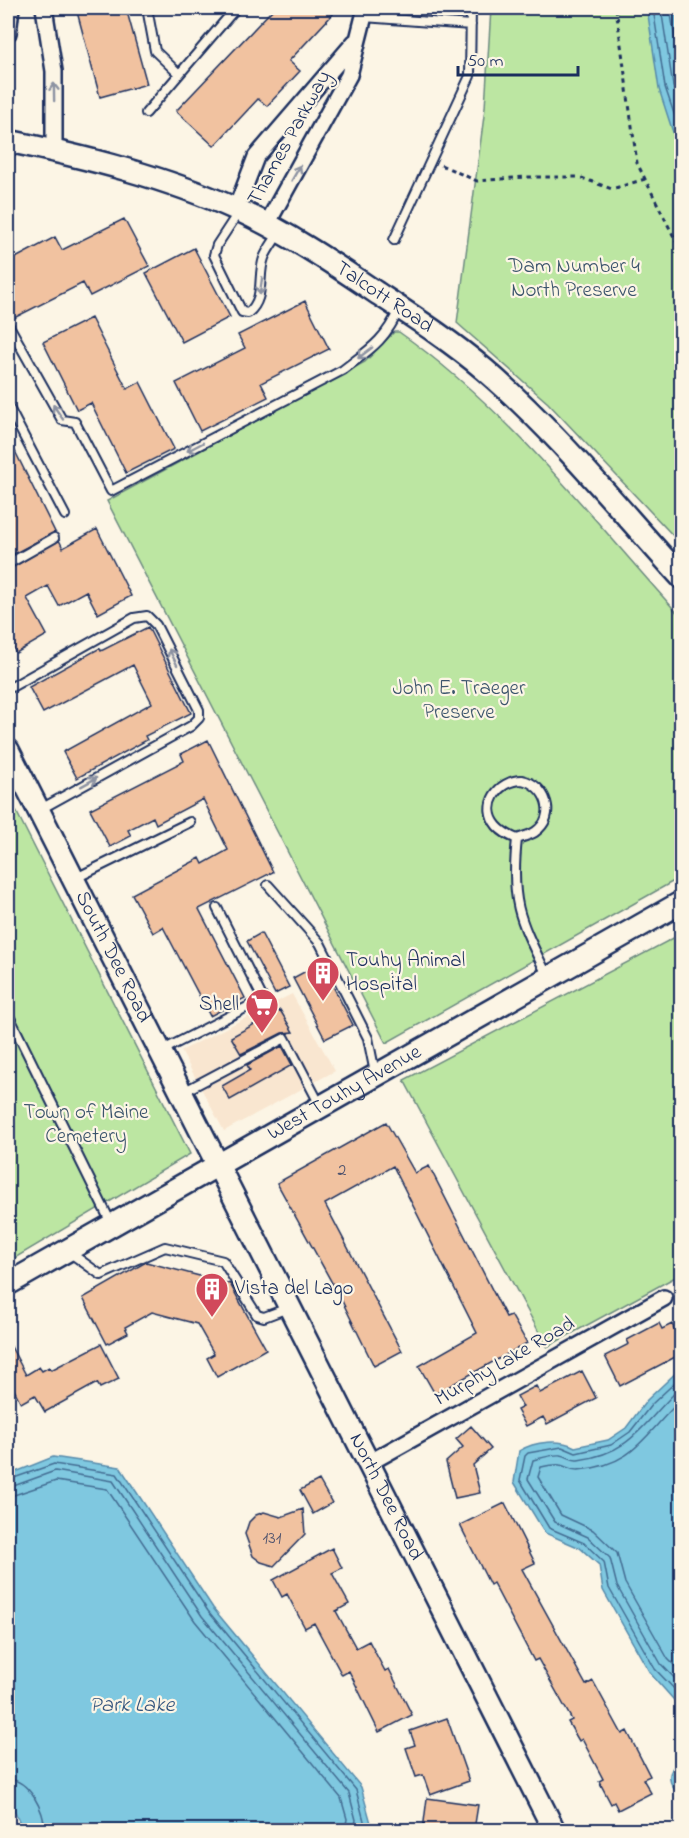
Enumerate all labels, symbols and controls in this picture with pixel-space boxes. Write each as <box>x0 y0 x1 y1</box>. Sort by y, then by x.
scale bar <box>458 39 578 77</box>
text: 50 m <box>467 49 504 75</box>
street label: Thames Parkway <box>241 65 341 212</box>
one-way arrow <box>49 82 60 102</box>
one-way arrow <box>290 165 302 182</box>
park label: Dam Number 4 North Preserve <box>507 252 640 306</box>
street label: Talcott Road <box>329 254 439 341</box>
one-way arrow <box>255 275 266 295</box>
one-way arrow <box>358 347 374 360</box>
one-way arrow <box>52 404 64 420</box>
one-way arrow <box>186 442 204 454</box>
one-way arrow <box>166 649 178 667</box>
park label: John E. Traeger Preserve <box>392 674 526 728</box>
one-way arrow <box>80 776 97 788</box>
street label: South Dee Road <box>67 886 159 1028</box>
place label: Touhy Animal Hospital <box>346 946 465 1000</box>
building icon: Touhy Animal Hospital <box>305 955 341 1002</box>
supermarket icon: Shell <box>244 987 280 1034</box>
place label: Shell <box>199 990 239 1020</box>
street label: West Touhy Avenue <box>262 1037 428 1149</box>
park label: Town of Maine Cemetery <box>23 1098 149 1154</box>
house number: 2 <box>338 1158 347 1184</box>
building icon: Vista del Lago <box>194 1271 230 1318</box>
place label: Vista del Lago <box>234 1274 354 1306</box>
street label: Murphy Lake Road <box>429 1310 582 1416</box>
street label: North Dee Road <box>341 1428 430 1566</box>
house number: 131 <box>263 1526 282 1552</box>
water label: Park Lake <box>90 1690 176 1722</box>

